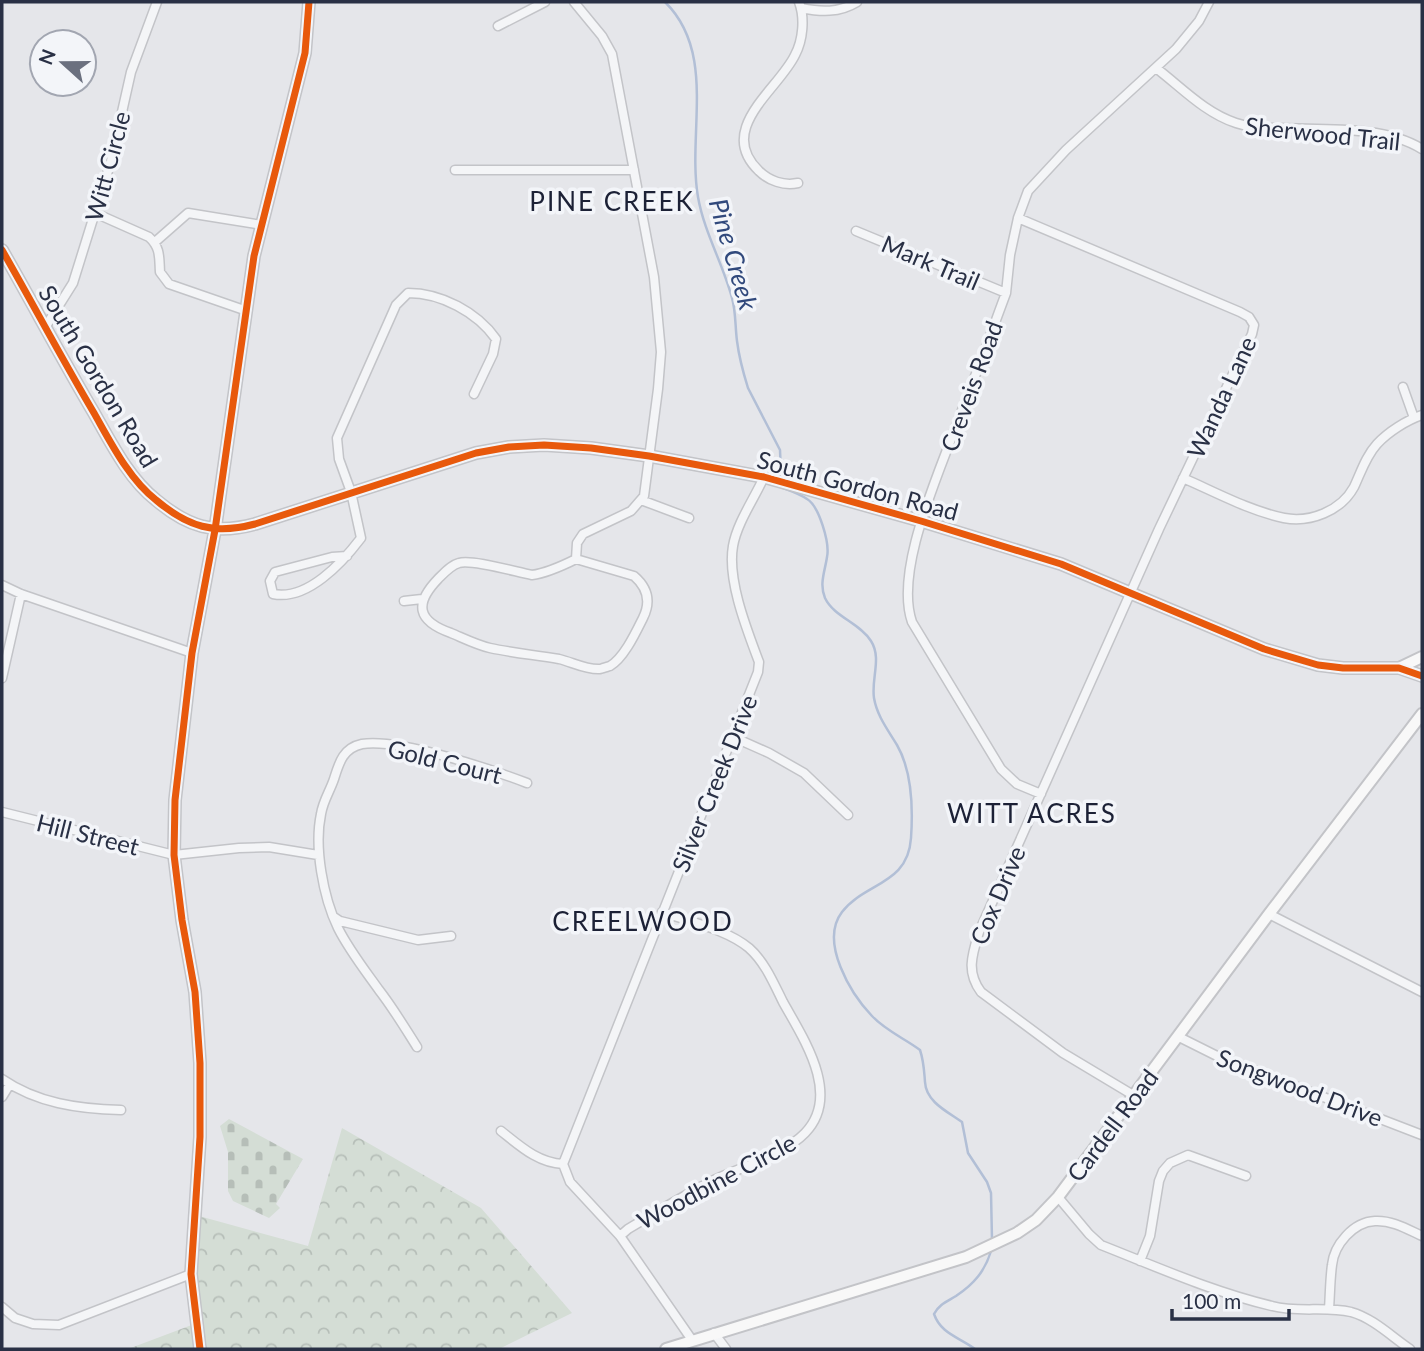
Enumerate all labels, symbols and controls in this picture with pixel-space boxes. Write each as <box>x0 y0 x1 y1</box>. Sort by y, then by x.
north arrow <box>28 28 98 98</box>
text: N <box>33 46 60 68</box>
street label: Witt Circle <box>78 108 136 224</box>
street label: Sherwood Trail <box>1244 110 1402 156</box>
district label: PINE CREEK <box>529 185 695 217</box>
water label: Pine Creek <box>703 195 765 314</box>
street label: Mark Trail <box>878 228 984 296</box>
street label: South Gordon Road <box>33 280 165 472</box>
street label: Creveis Road <box>934 317 1008 455</box>
street label: Wanda Lane <box>1180 332 1262 462</box>
street label: South Gordon Road <box>754 444 962 526</box>
street label: Silver Creek Drive <box>665 690 763 876</box>
street label: Gold Court <box>385 733 505 789</box>
district label: WITT ACRES <box>947 797 1117 829</box>
street label: Hill Street <box>34 807 143 861</box>
street label: Cox Drive <box>963 841 1031 949</box>
district label: CREELWOOD <box>552 905 734 937</box>
street label: Songwood Drive <box>1213 1042 1387 1132</box>
street label: Cardell Road <box>1060 1063 1164 1187</box>
street label: Woodbine Circle <box>632 1127 800 1235</box>
scale bar <box>1172 1278 1289 1322</box>
text: 100 m <box>1182 1288 1241 1313</box>

